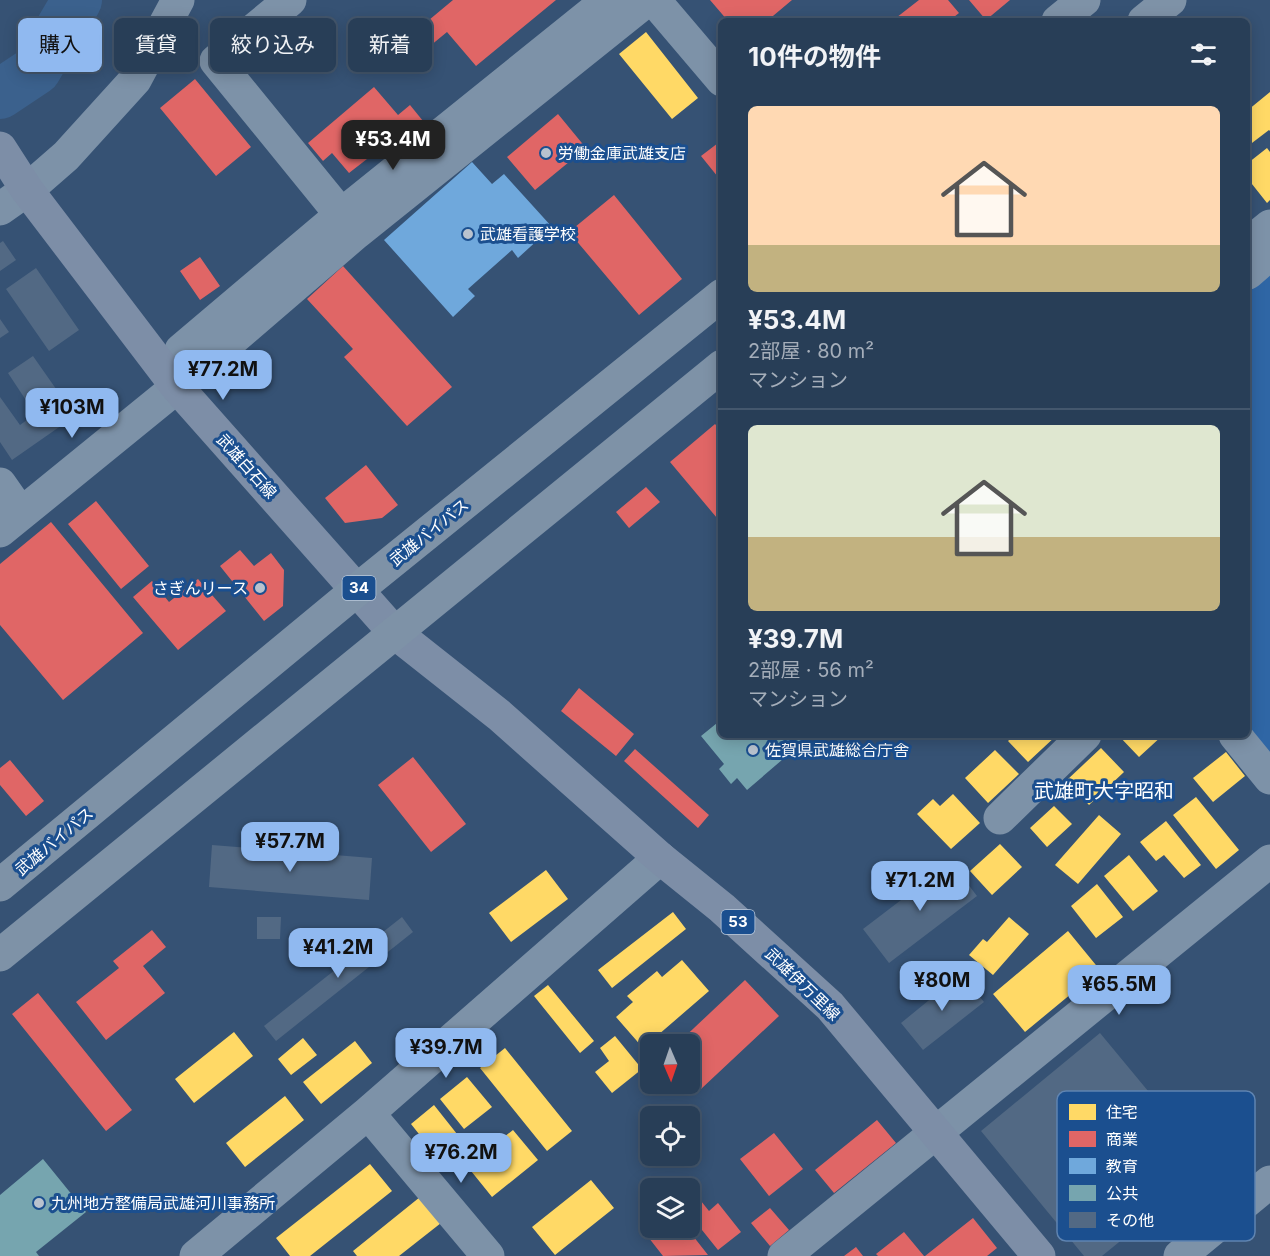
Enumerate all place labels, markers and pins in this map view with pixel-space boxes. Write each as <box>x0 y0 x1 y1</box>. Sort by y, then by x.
pin: ¥53.4M <box>344 120 442 171</box>
place label: 労働金庫武雄支店 <box>558 143 686 163</box>
marker: 労働金庫武雄支店 <box>539 146 553 160</box>
place label: 武雄看護学校 <box>480 224 576 244</box>
marker: 武雄看護学校 <box>461 227 475 241</box>
pin: ¥77.2M <box>174 350 272 401</box>
pin: ¥103M <box>30 388 114 439</box>
place label: さぎんリース <box>153 578 248 598</box>
marker: さぎんリース <box>253 581 267 595</box>
place label: 佐賀県武雄総合庁舎 <box>765 740 909 760</box>
marker: 佐賀県武雄総合庁舎 <box>746 743 760 757</box>
pin: ¥57.7M <box>241 822 339 873</box>
pin: ¥71.2M <box>871 861 969 912</box>
pin: ¥41.2M <box>289 928 387 979</box>
pin: ¥80M <box>906 961 978 1012</box>
pin: ¥65.5M <box>1070 965 1168 1016</box>
pin: ¥39.7M <box>397 1028 495 1079</box>
pin: ¥76.2M <box>412 1133 510 1184</box>
place label: 九州地方整備局武雄河川事務所 <box>51 1193 275 1213</box>
marker: 九州地方整備局武雄河川事務所 <box>32 1196 46 1210</box>

